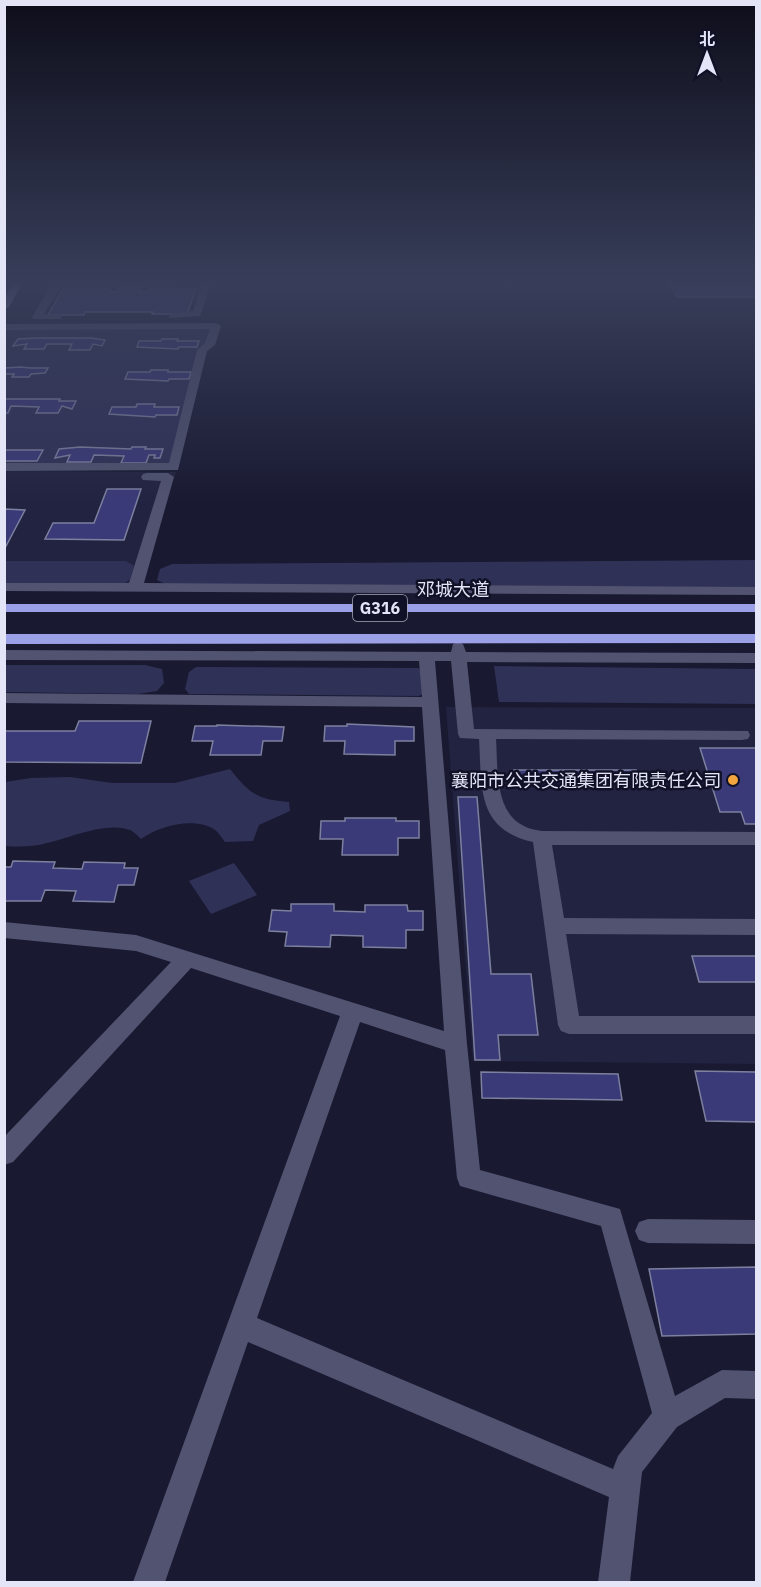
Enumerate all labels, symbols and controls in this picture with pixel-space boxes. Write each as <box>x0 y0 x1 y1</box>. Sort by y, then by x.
north arrow <box>677 24 737 84</box>
text: 北 <box>699 29 715 49</box>
street label: 邓城大道 <box>417 578 489 601</box>
road number: G316 <box>353 595 407 621</box>
place label: 襄阳市公共交通集团有限责任公司 <box>451 769 721 792</box>
marker: 襄阳市公共交通集团有限责任公司 <box>726 773 740 787</box>

